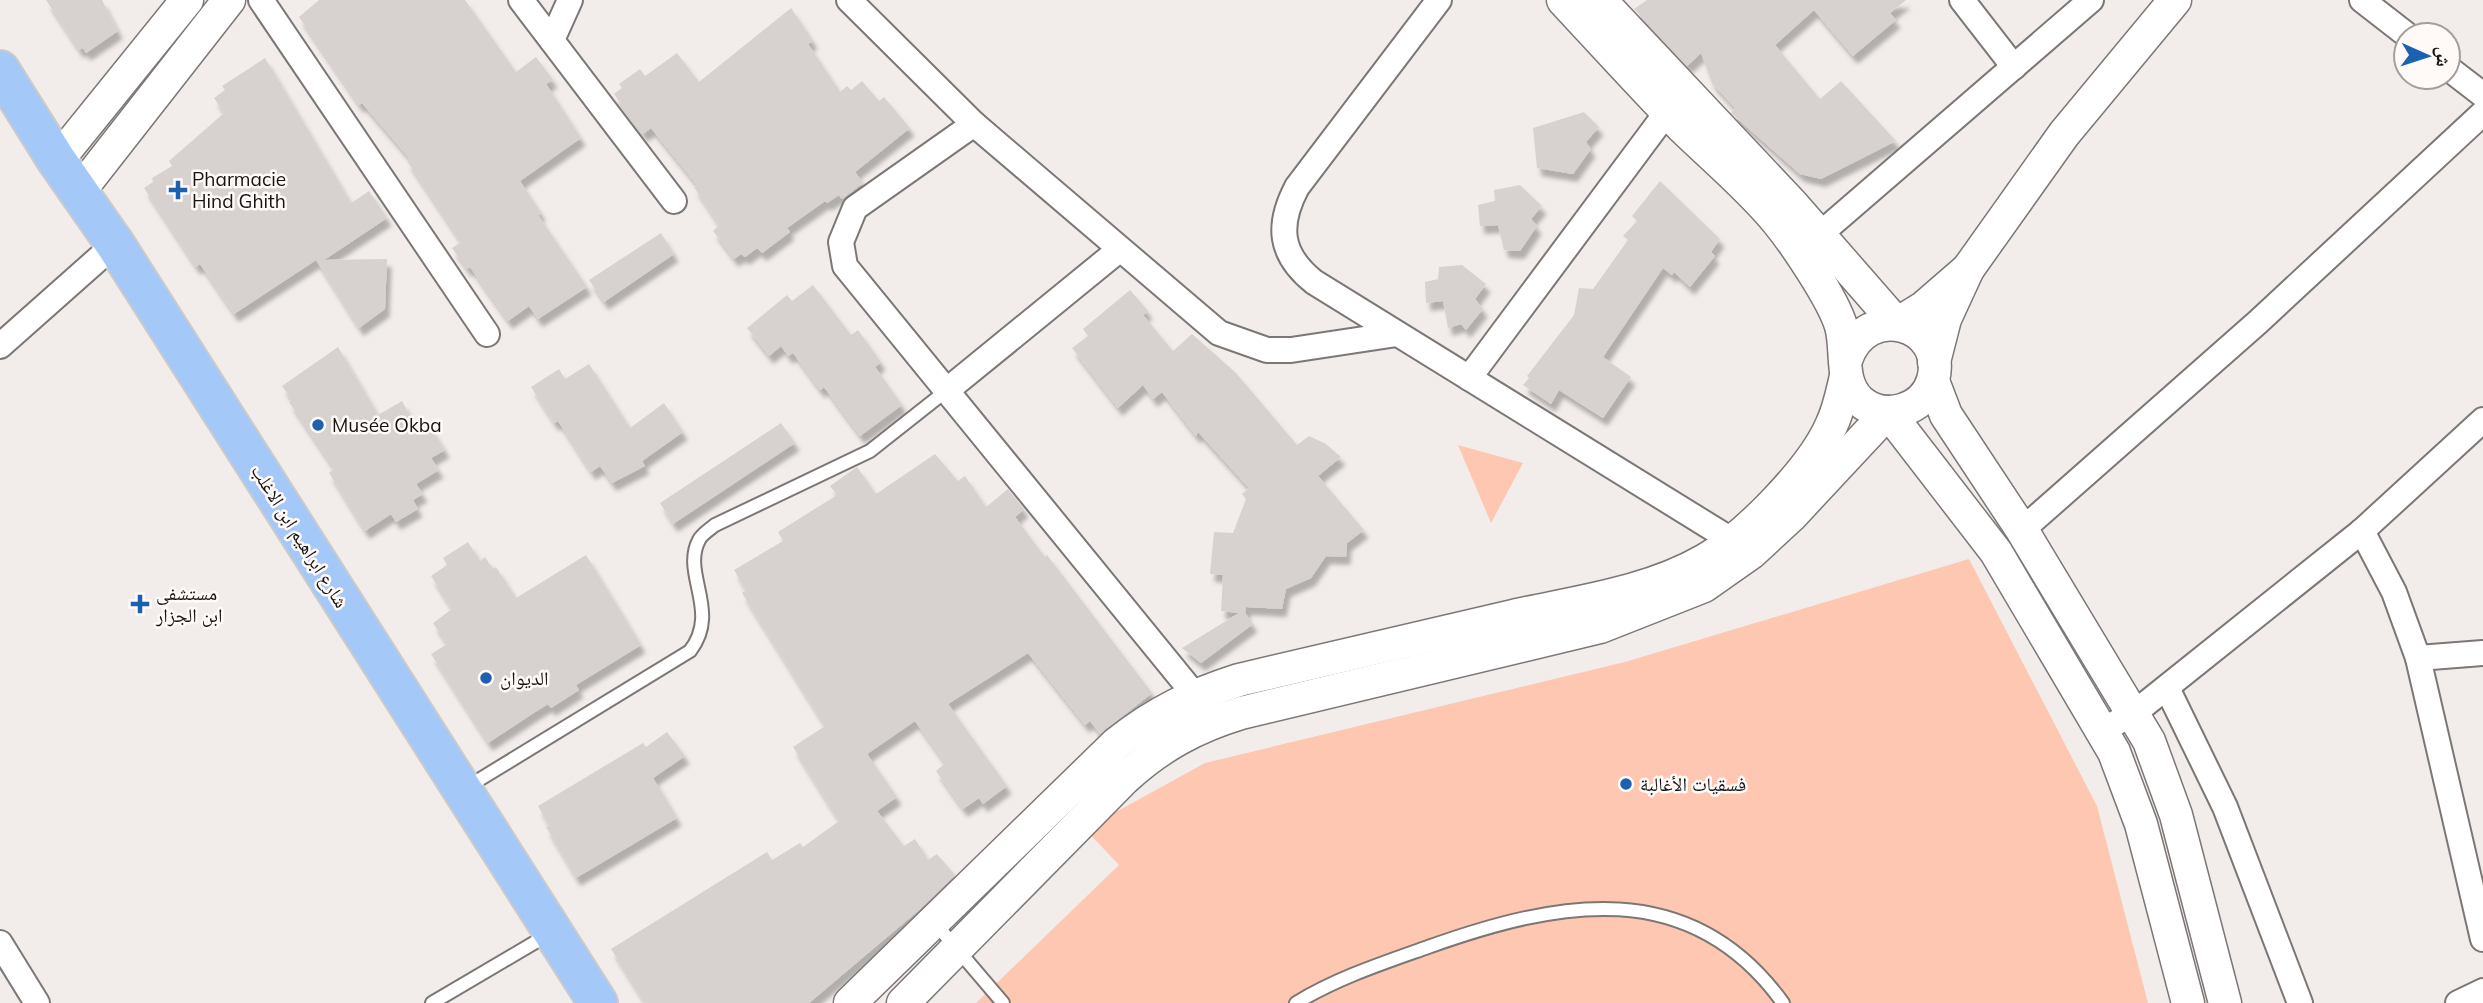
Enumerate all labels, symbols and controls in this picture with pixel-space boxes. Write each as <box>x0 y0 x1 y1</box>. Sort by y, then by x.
north arrow <box>2392 21 2462 91</box>
text: ش <box>2431 46 2456 68</box>
place label: Pharmacie Hind Ghith <box>192 167 286 213</box>
marker: Pharmacie Hind Ghith <box>170 182 186 198</box>
place label: Musée Okba <box>332 413 442 437</box>
marker: Musée Okba <box>310 417 326 433</box>
street label: شارع ابراهيم ابن الاغلب <box>245 460 354 613</box>
place label: مستشفى ابن الجزار <box>155 581 223 627</box>
marker: مستشفى ابن الجزار <box>130 594 150 614</box>
place label: الديوان <box>500 666 549 690</box>
marker: الديوان <box>478 670 494 686</box>
place label: فسقيات الأغالبة <box>1640 772 1746 796</box>
marker: فسقيات الأغالبة <box>1618 776 1634 792</box>

